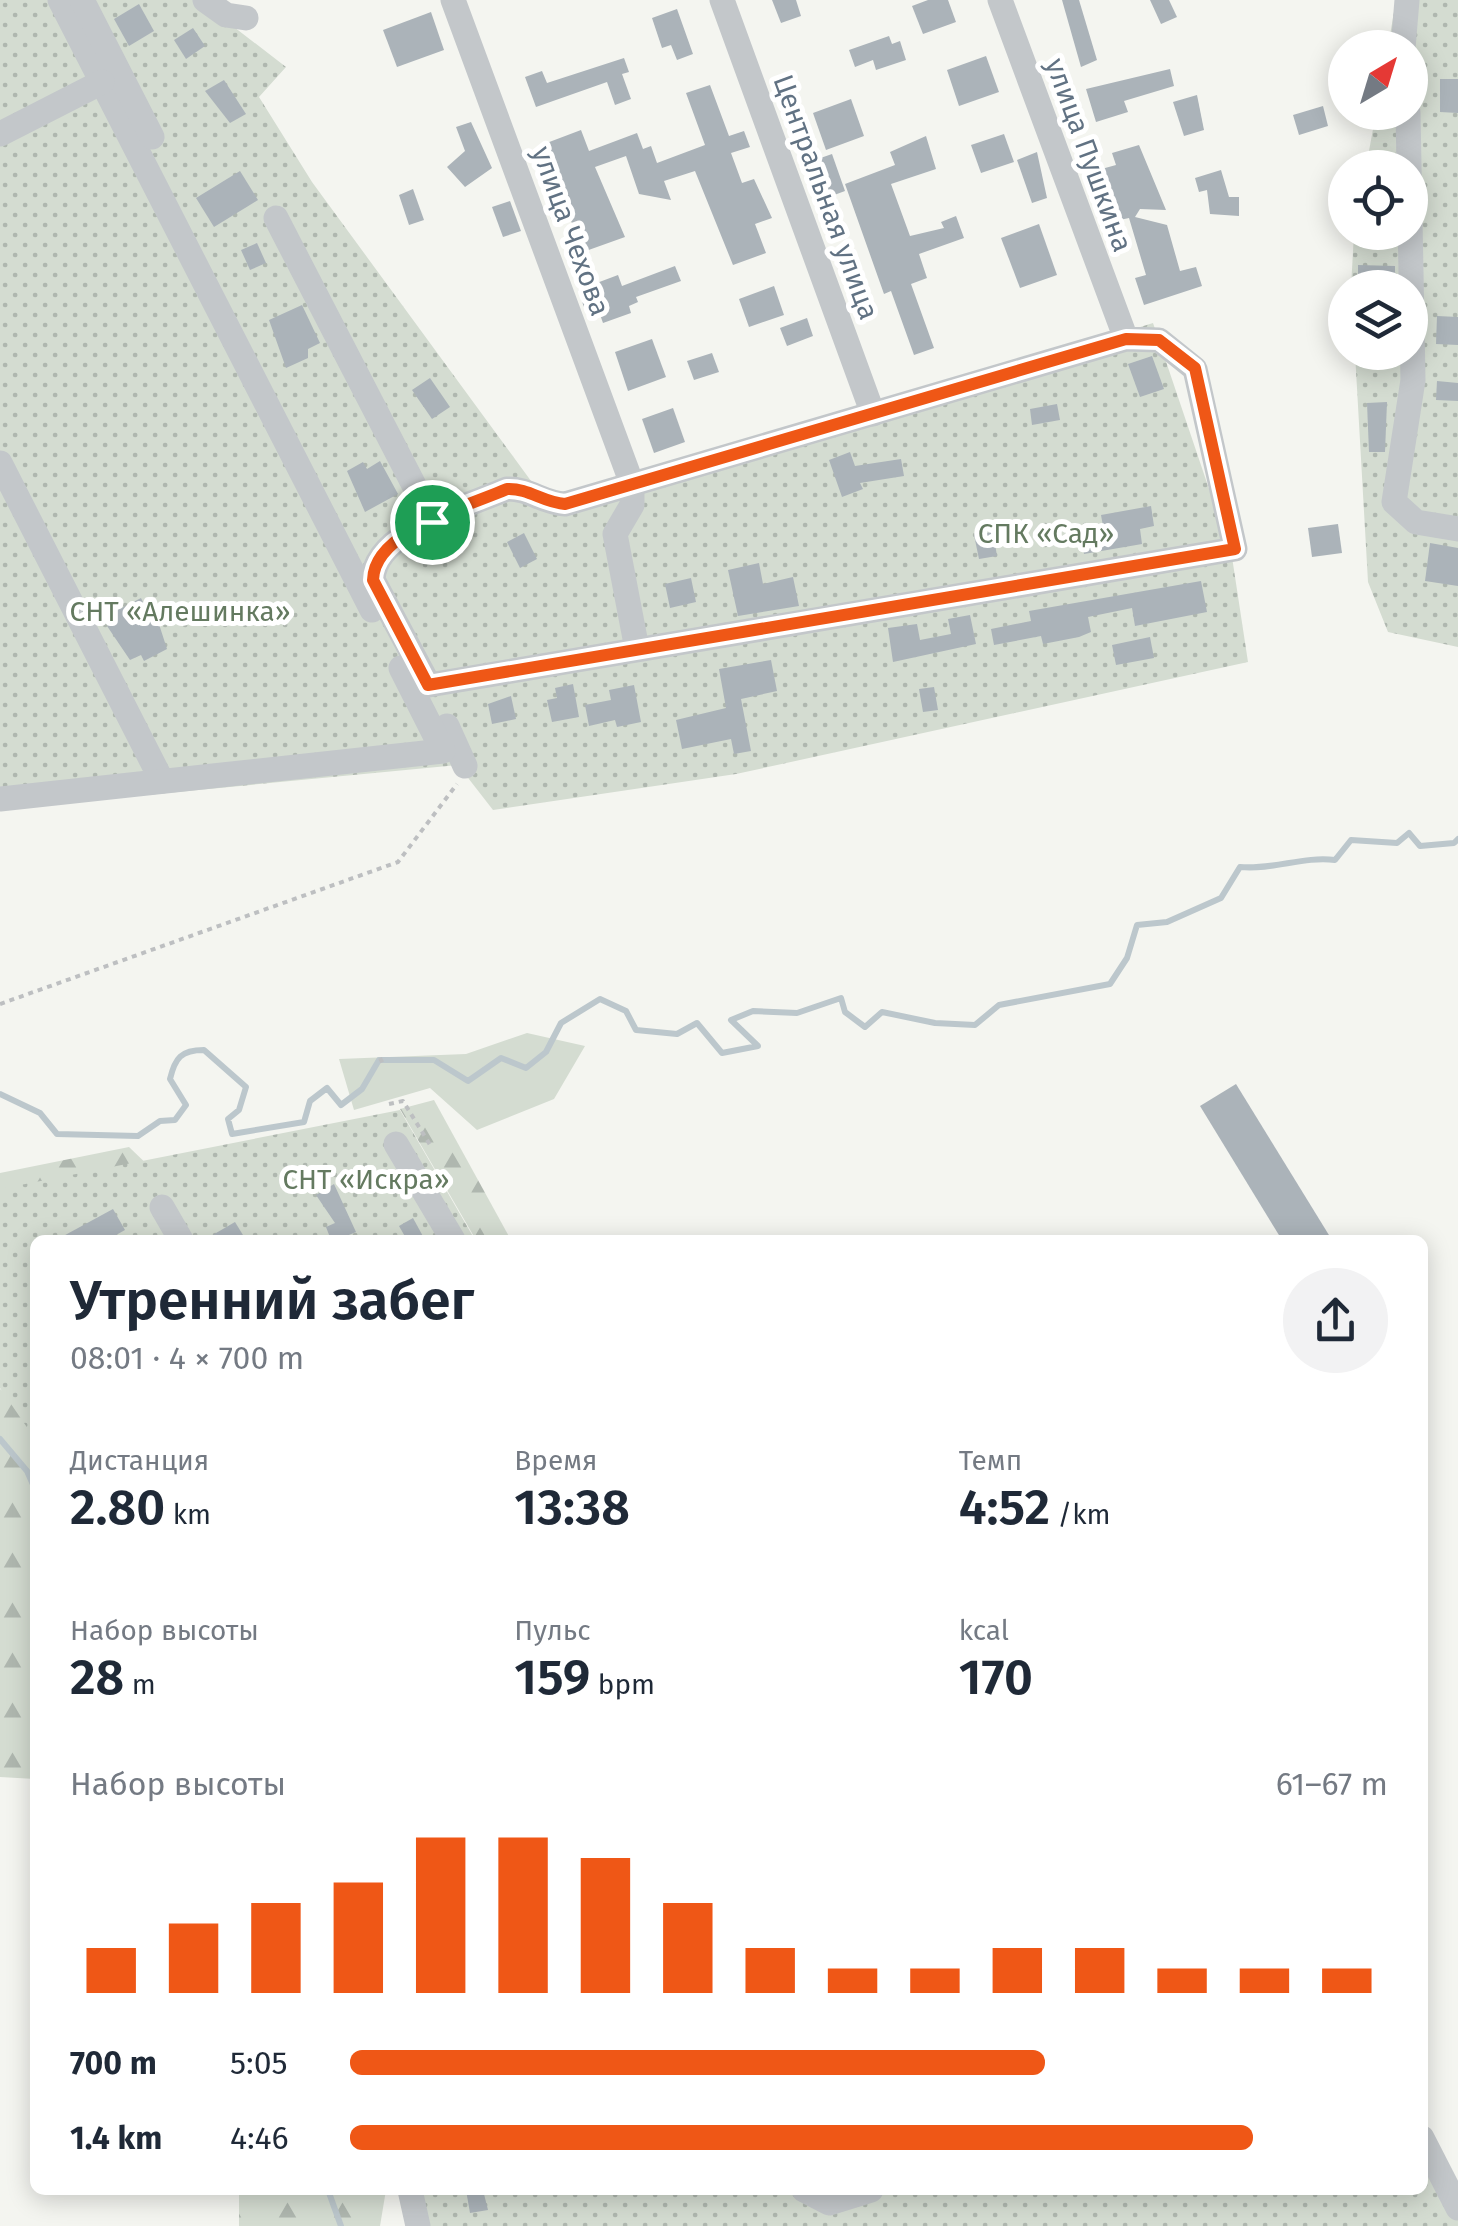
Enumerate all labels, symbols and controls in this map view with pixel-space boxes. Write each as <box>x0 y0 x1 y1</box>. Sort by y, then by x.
north arrow <box>1328 30 1428 130</box>
map controls <box>1328 30 1428 370</box>
street label: улица Пушкина <box>1039 54 1139 256</box>
street label: Центральная улица <box>766 70 886 324</box>
street label: улица Чехова <box>525 142 617 320</box>
button: locate <box>1328 150 1428 250</box>
button: layers <box>1328 270 1428 370</box>
pin <box>390 480 475 565</box>
icon: arrive <box>405 495 460 550</box>
park label: СПК «Сад» <box>978 517 1114 550</box>
park label: СНТ «Алешинка» <box>69 595 291 628</box>
park label: СНТ «Искра» <box>282 1163 450 1196</box>
text: Утренний забег <box>70 1268 474 1334</box>
button: share <box>1283 1268 1388 1373</box>
text: 08:01 · 4 × 700 m <box>70 1339 304 1377</box>
text: Дистанция <box>70 1444 209 1477</box>
text: Время <box>514 1444 597 1477</box>
text: Темп <box>959 1444 1022 1477</box>
text: 2.80 <box>70 1477 165 1537</box>
text: 13:38 <box>514 1477 630 1537</box>
text: 4:52 <box>959 1477 1050 1537</box>
text: km <box>165 1498 211 1531</box>
text: /km <box>1050 1498 1110 1531</box>
text: Набор высоты <box>70 1614 259 1647</box>
text: Пульс <box>514 1614 591 1647</box>
text: kcal <box>959 1614 1009 1647</box>
text: 28 <box>70 1647 124 1707</box>
text: 159 <box>514 1647 590 1707</box>
text: 170 <box>959 1647 1033 1707</box>
text: m <box>124 1668 156 1701</box>
text: bpm <box>590 1668 655 1701</box>
text: Набор высоты <box>70 1765 286 1803</box>
text: 61–67 m <box>1276 1765 1388 1803</box>
text: 700 m <box>70 2044 157 2082</box>
text: 5:05 <box>230 2044 288 2082</box>
text: 1.4 km <box>70 2119 162 2157</box>
text: 4:46 <box>230 2119 289 2157</box>

